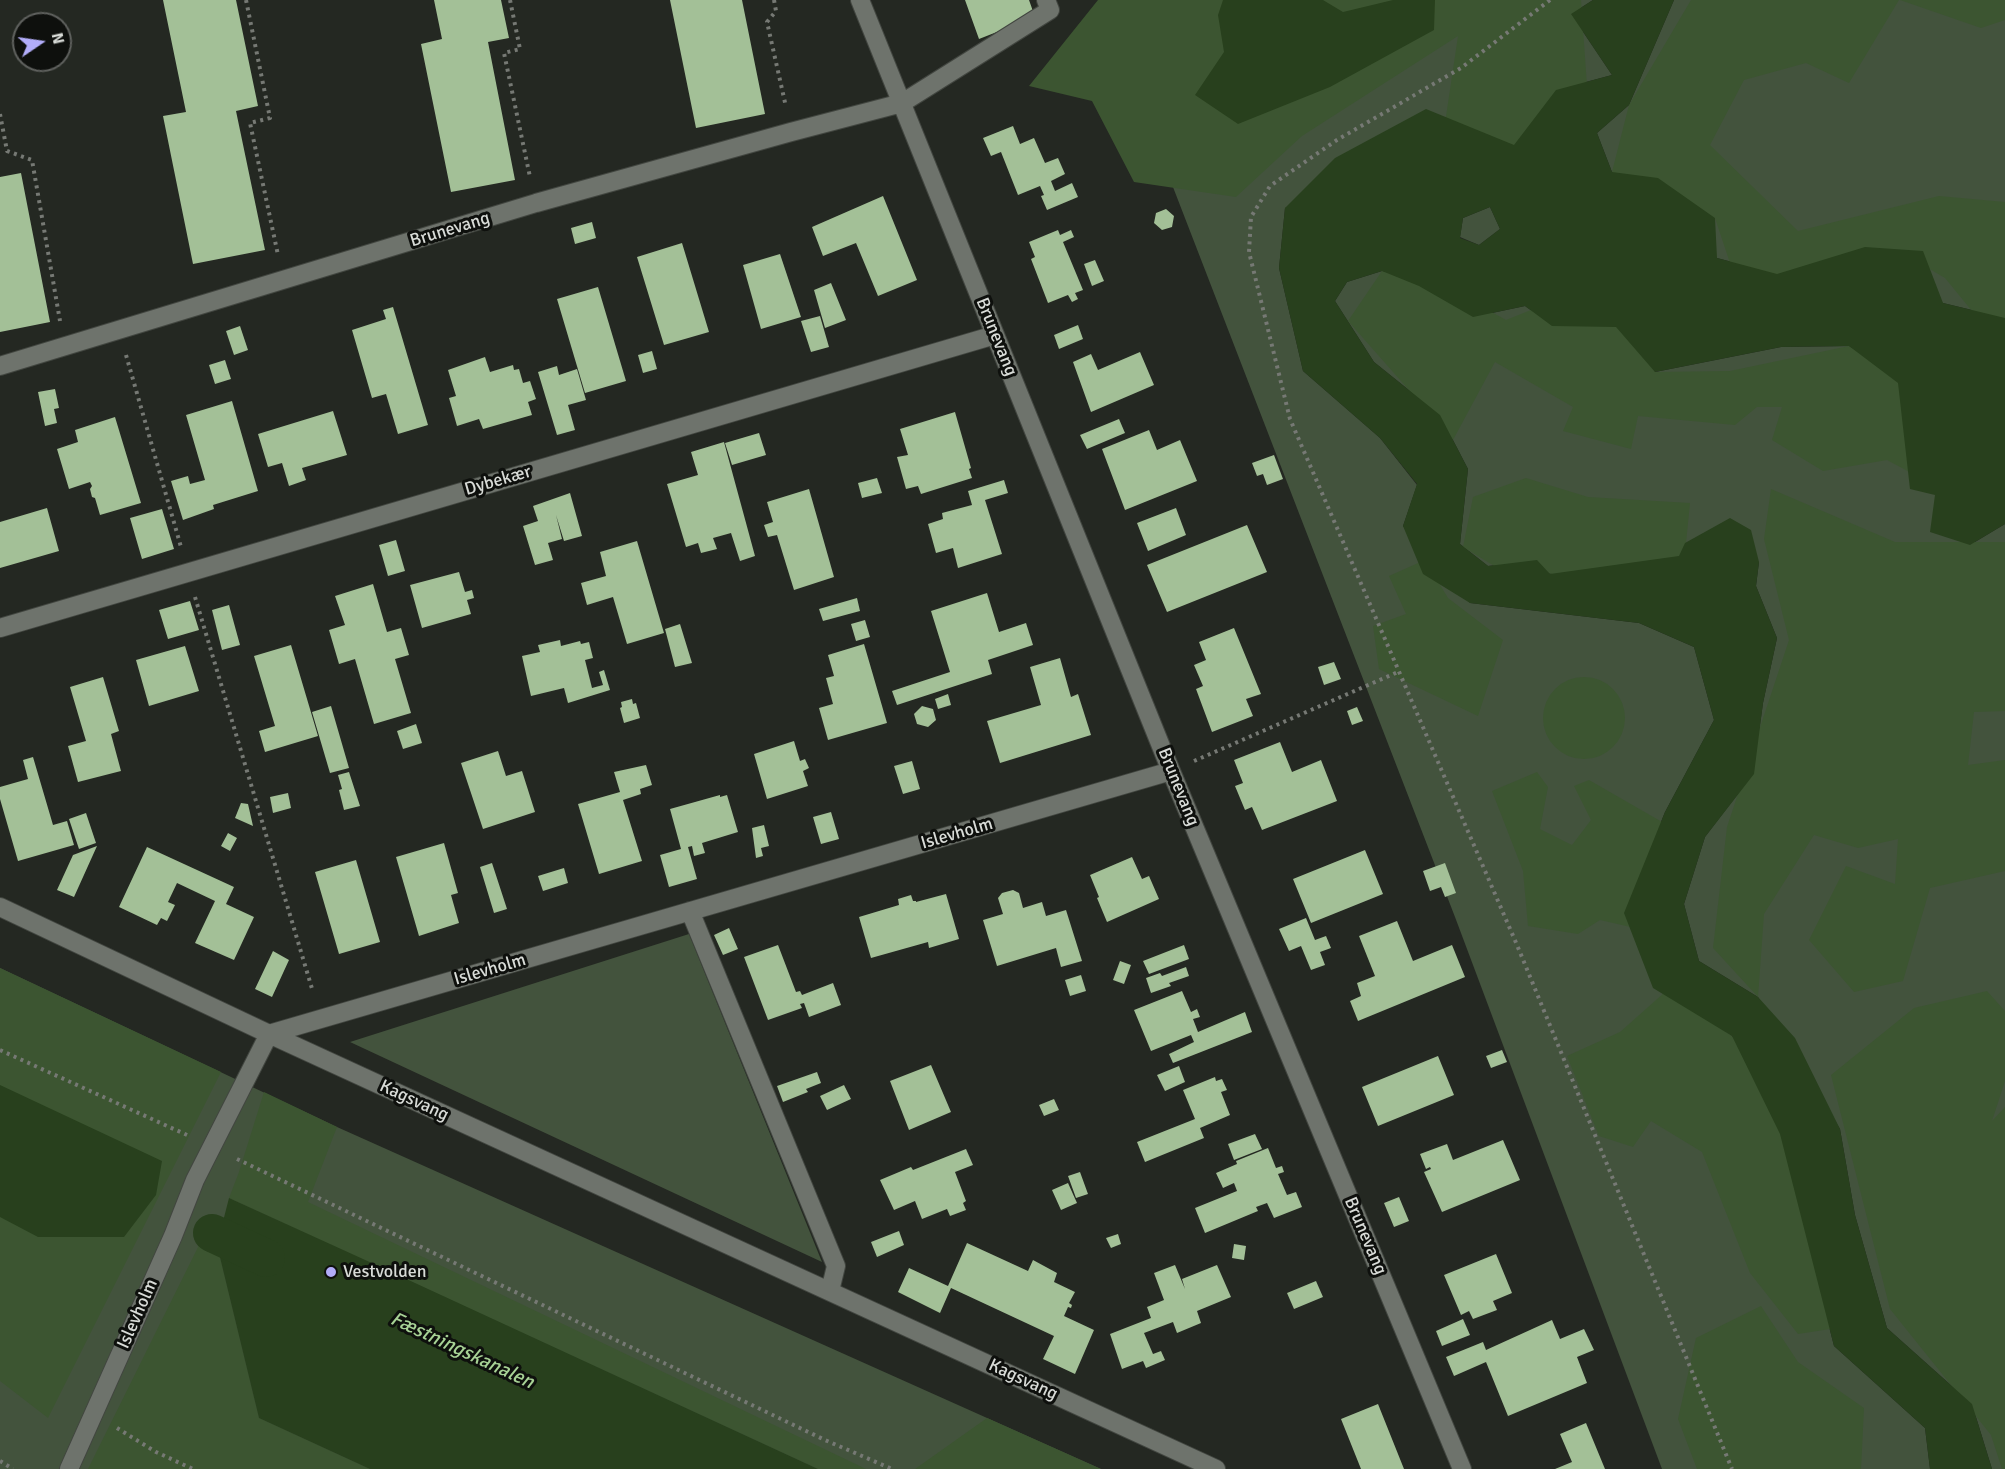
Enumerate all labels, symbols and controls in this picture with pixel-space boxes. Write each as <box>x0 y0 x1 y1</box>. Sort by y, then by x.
north arrow <box>12 12 72 72</box>
text: N <box>47 31 69 46</box>
street label: Brunevang <box>407 208 493 252</box>
street label: Brunevang <box>971 295 1021 379</box>
street label: Dybekær <box>462 461 534 501</box>
street label: Brunevang <box>1153 745 1203 829</box>
street label: Islevholm <box>918 813 996 855</box>
street label: Islevholm <box>451 949 529 991</box>
street label: Kagsvang <box>376 1076 452 1126</box>
street label: Brunevang <box>1339 1194 1391 1278</box>
place label: Vestvolden <box>343 1261 427 1283</box>
marker: Vestvolden <box>324 1265 338 1279</box>
street label: Islevholm <box>113 1276 163 1352</box>
water label: Fæstningskanalen <box>386 1307 538 1395</box>
street label: Kagsvang <box>985 1355 1061 1405</box>

